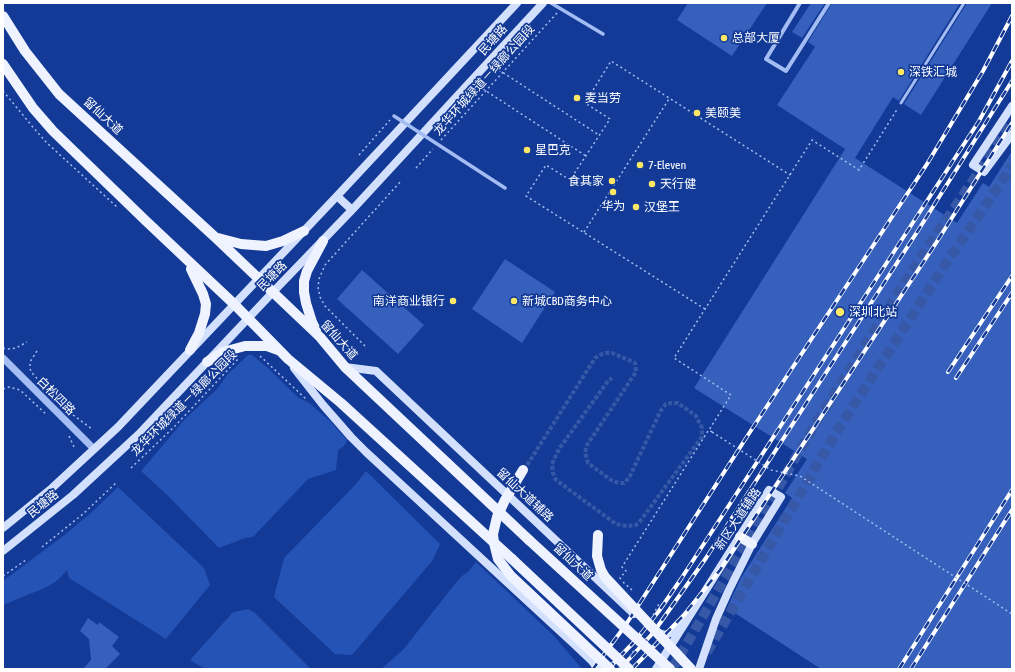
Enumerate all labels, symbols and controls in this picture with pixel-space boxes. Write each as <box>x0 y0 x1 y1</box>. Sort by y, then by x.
street label: 龙华环城绿道－绿廊公园段 <box>430 22 538 138</box>
street label: 民塘路 <box>476 22 510 58</box>
place label: 总部大厦 <box>732 31 780 45</box>
marker: 总部大厦 <box>719 33 729 43</box>
place label: 深铁汇城 <box>909 65 957 79</box>
marker: 深铁汇城 <box>896 67 906 77</box>
place label: 麦当劳 <box>585 91 621 105</box>
marker: 麦当劳 <box>572 93 582 103</box>
street label: 留仙大道 <box>81 94 125 138</box>
place label: 美颐美 <box>705 106 741 120</box>
marker: 美颐美 <box>692 108 702 118</box>
place label: 星巴克 <box>535 143 571 157</box>
marker: 星巴克 <box>522 145 532 155</box>
place label: 7-Eleven <box>648 158 686 172</box>
marker: 7-Eleven <box>635 160 645 170</box>
place label: 食其家 <box>568 174 604 188</box>
marker: 食其家 <box>607 176 617 186</box>
place label: 天行健 <box>660 177 696 191</box>
marker: 天行健 <box>647 179 657 189</box>
marker: 华为 <box>608 187 618 197</box>
place label: 华为 <box>601 199 625 213</box>
place label: 汉堡王 <box>644 200 680 214</box>
marker: 汉堡王 <box>631 202 641 212</box>
street label: 民塘路 <box>254 258 290 294</box>
place label: 南洋商业银行 <box>373 294 445 308</box>
place label: 新城CBD商务中心 <box>522 294 612 308</box>
marker: 南洋商业银行 <box>448 296 458 306</box>
marker: 新城CBD商务中心 <box>509 296 519 306</box>
place label: 深圳北站 <box>849 305 897 319</box>
marker: 深圳北站 <box>834 306 846 318</box>
street label: 留仙大道 <box>318 317 360 363</box>
street label: 龙华环城绿道－绿廊公园段 <box>128 347 240 459</box>
street label: 白松四路 <box>34 374 78 418</box>
street label: 留仙大道辅路 <box>494 465 556 525</box>
street label: 新区大道辅路 <box>712 485 764 553</box>
street label: 民塘路 <box>24 487 62 521</box>
street label: 留仙大道 <box>551 540 595 584</box>

